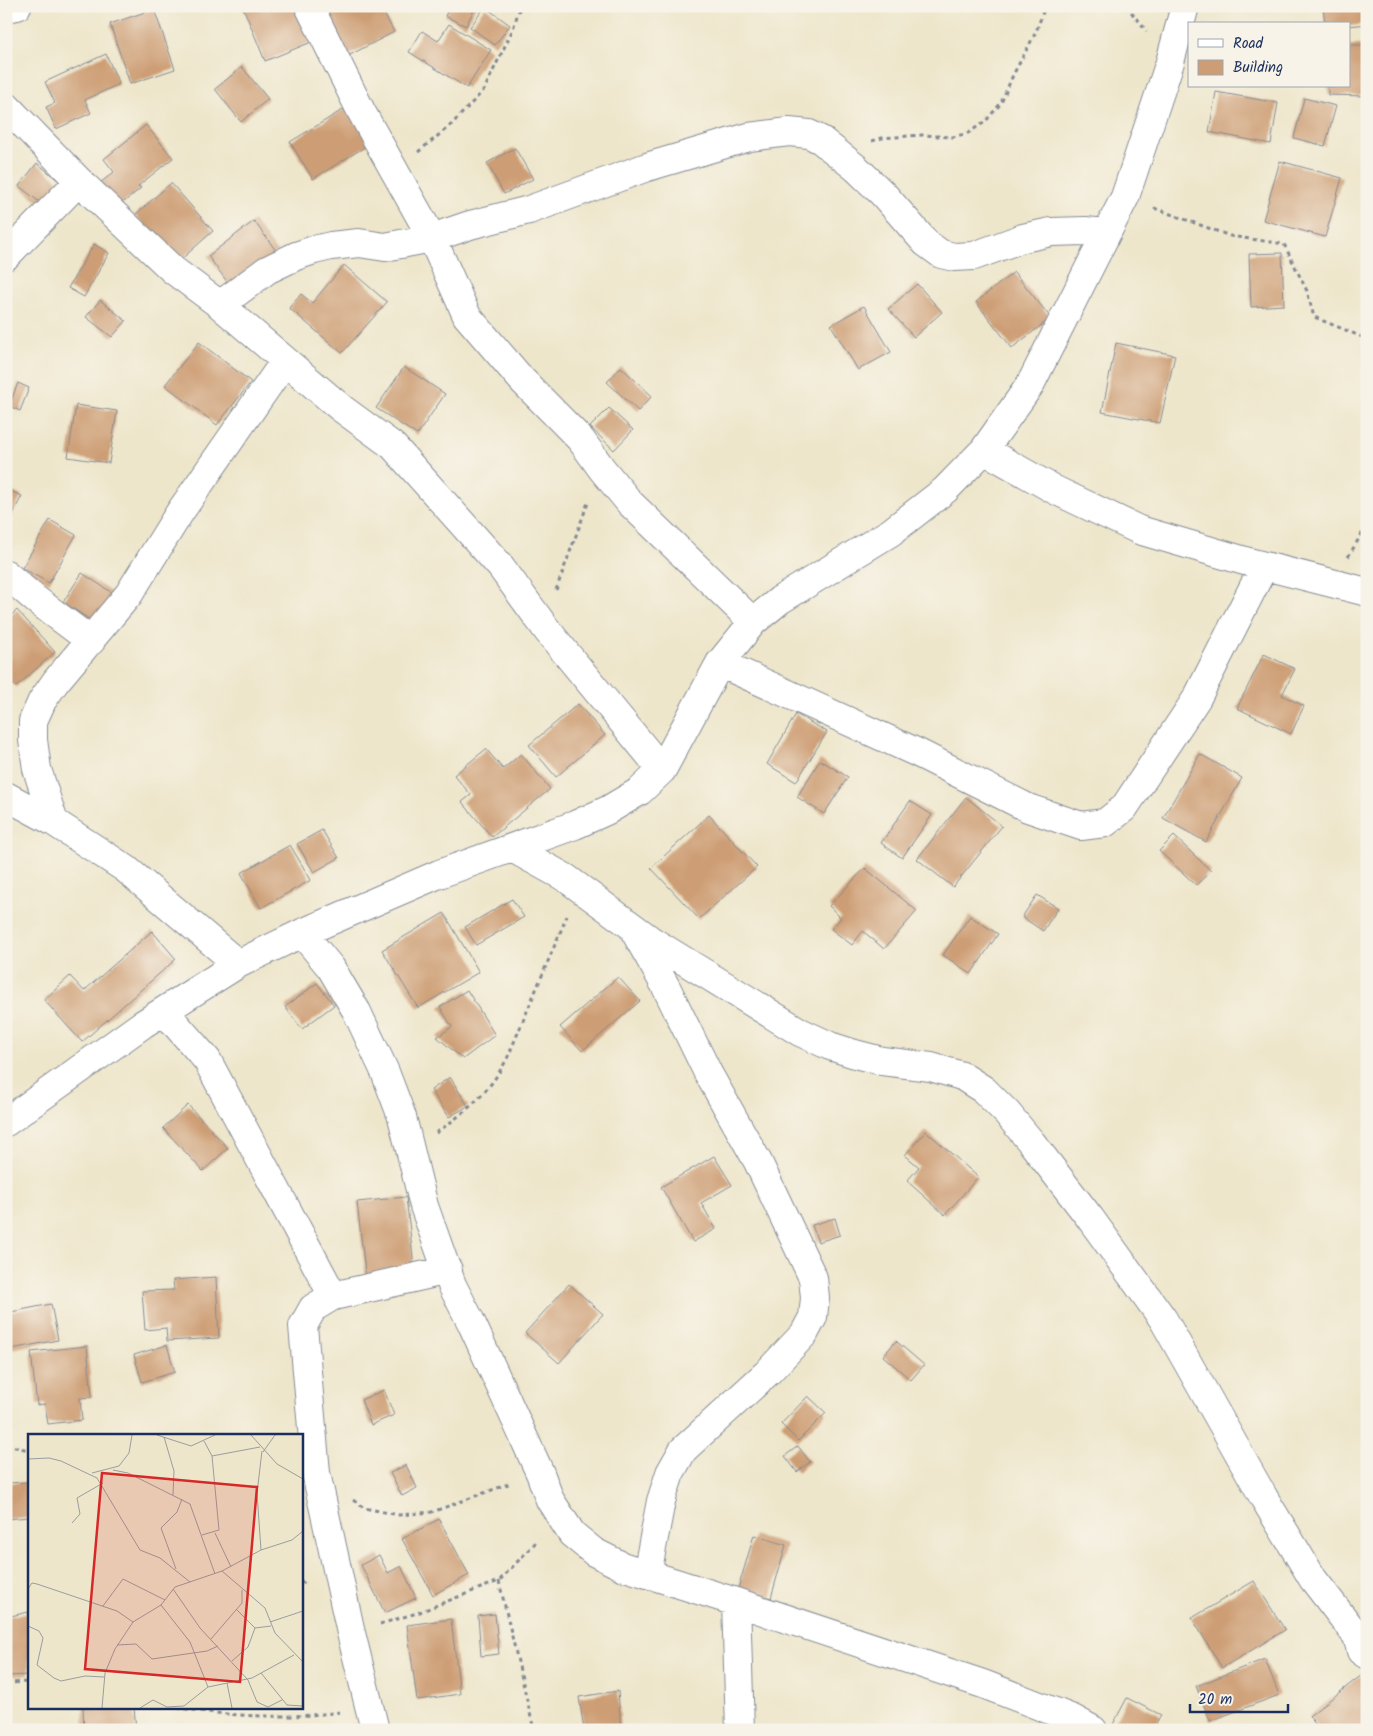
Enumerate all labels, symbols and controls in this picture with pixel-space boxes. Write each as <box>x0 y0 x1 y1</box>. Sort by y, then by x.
legend <box>1188 22 1350 88</box>
text: Road <box>1233 32 1264 56</box>
text: Building <box>1233 56 1283 80</box>
inset map <box>28 1434 302 1708</box>
scale bar <box>1190 1681 1288 1713</box>
text: 20 m <box>1198 1688 1232 1712</box>

